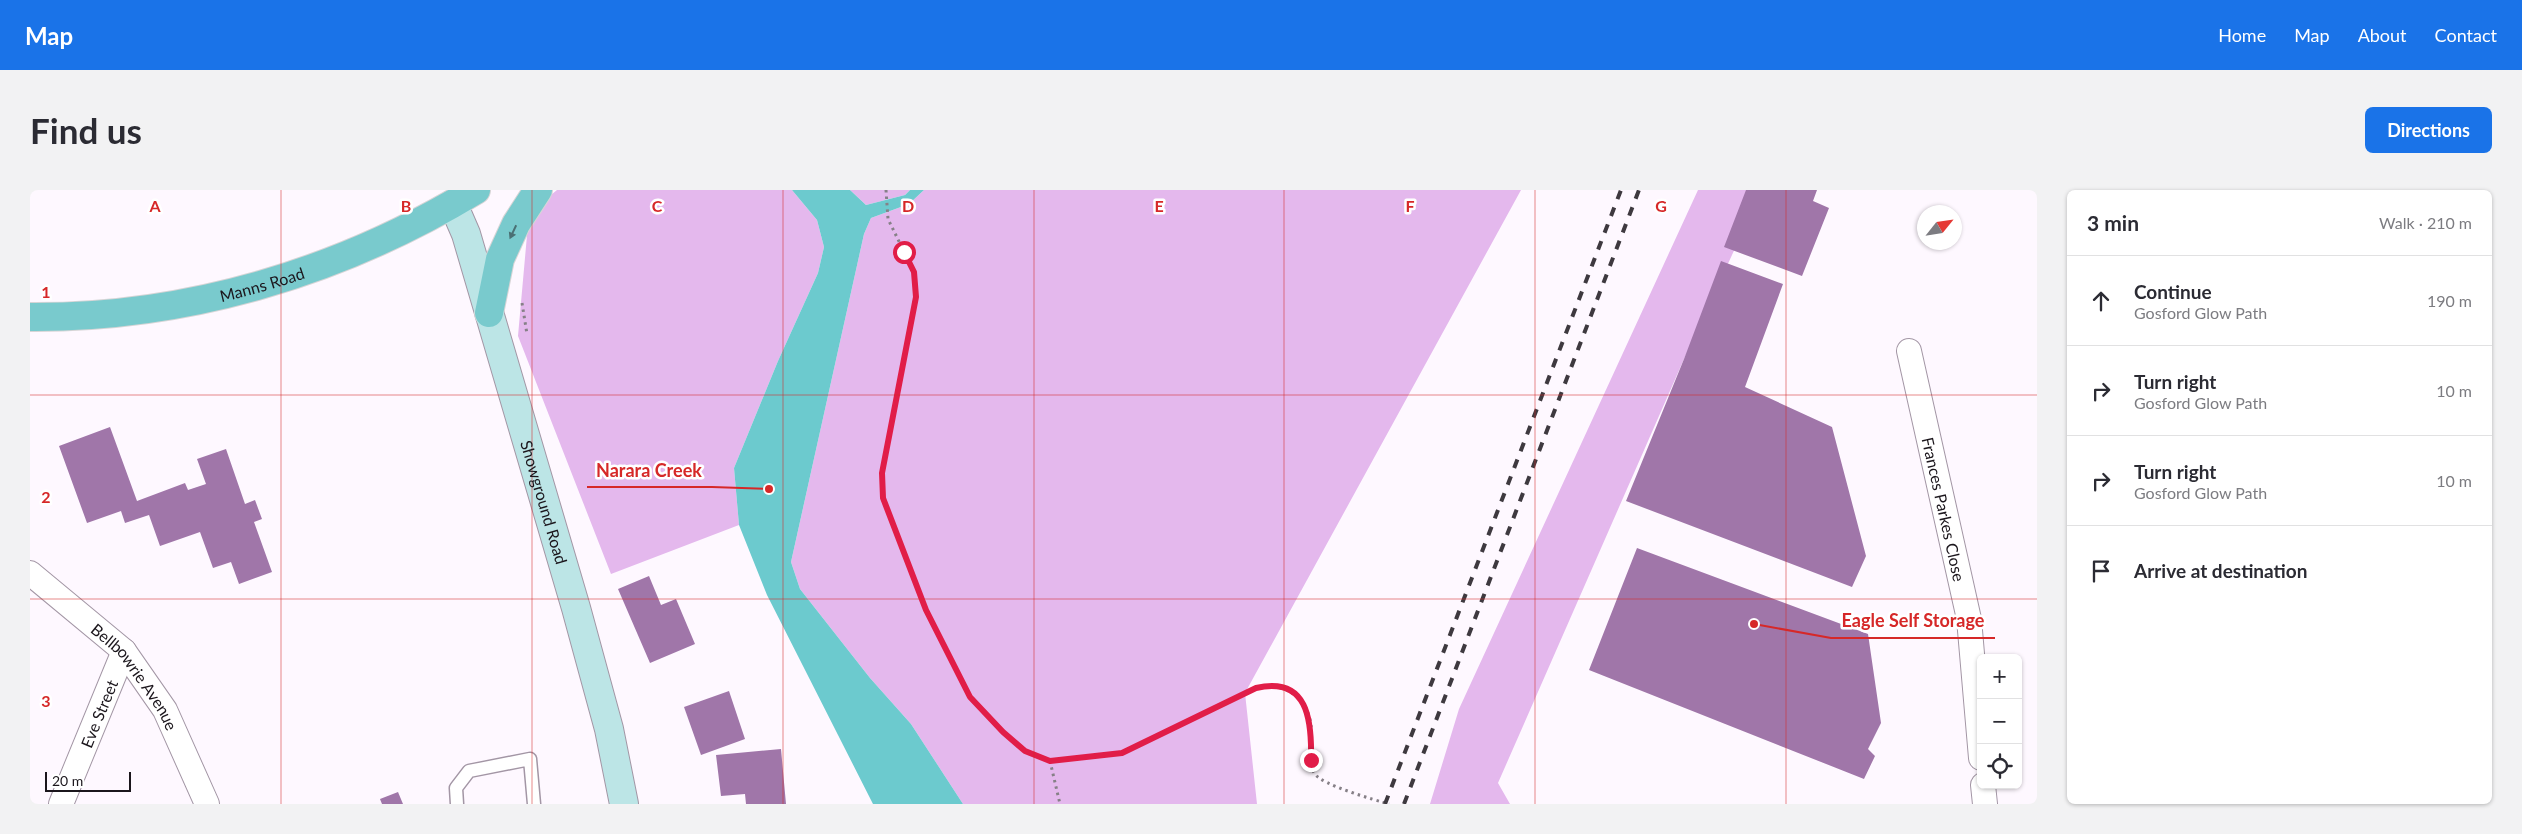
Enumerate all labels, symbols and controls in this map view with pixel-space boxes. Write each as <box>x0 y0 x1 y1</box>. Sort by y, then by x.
text: Map <box>25 21 73 50</box>
text: Home <box>2218 24 2266 46</box>
text: Map <box>2294 24 2330 46</box>
text: About <box>2358 24 2407 46</box>
text: Contact <box>2435 24 2497 46</box>
button: Directions <box>2365 107 2492 153</box>
text: Find us <box>30 109 142 151</box>
text: A <box>148 196 161 215</box>
text: B <box>401 196 411 215</box>
text: C <box>652 196 663 215</box>
text: D <box>902 196 914 215</box>
text: E <box>1154 196 1164 215</box>
text: F <box>1405 196 1415 215</box>
text: G <box>1655 196 1667 215</box>
north arrow <box>1917 205 1962 250</box>
text: 3 min <box>2087 210 2139 235</box>
text: Walk · 210 m <box>2379 213 2472 232</box>
one-way arrow <box>509 225 517 239</box>
route start <box>893 241 916 264</box>
street label: Manns Road <box>218 262 306 305</box>
text: Continue <box>2134 280 2212 303</box>
text: 1 <box>41 282 51 301</box>
icon: ahead <box>2087 287 2115 315</box>
text: 190 m <box>2427 291 2472 310</box>
text: Gosford Glow Path <box>2134 303 2267 322</box>
text: Turn right <box>2134 370 2216 393</box>
icon: right <box>2087 377 2115 405</box>
text: 10 m <box>2436 381 2472 400</box>
text: Gosford Glow Path <box>2134 393 2267 412</box>
street label: Frances Parkes Close <box>1919 435 1970 583</box>
street label: Showground Road <box>518 438 572 566</box>
callout: Narara Creek <box>587 454 712 487</box>
text: Narara Creek <box>596 459 702 481</box>
text: Turn right <box>2134 460 2216 483</box>
icon: right <box>2087 467 2115 495</box>
text: 10 m <box>2436 471 2472 490</box>
text: Gosford Glow Path <box>2134 483 2267 502</box>
text: 2 <box>41 487 51 506</box>
icon: arrive <box>2087 557 2115 585</box>
text: Arrive at destination <box>2134 559 2307 582</box>
callout: Eagle Self Storage <box>1831 605 1995 638</box>
text: Eagle Self Storage <box>1842 609 1985 631</box>
street label: Bellbowrie Avenue <box>88 619 182 733</box>
map controls <box>1977 654 2022 789</box>
button: + <box>1977 654 2022 699</box>
street label: Eve Street <box>76 676 121 750</box>
text: 3 <box>41 691 51 710</box>
button: − <box>1977 699 2022 744</box>
button: locate <box>1977 744 2022 789</box>
route end <box>1300 749 1323 772</box>
scale bar <box>45 769 131 792</box>
text: 20 m <box>52 772 83 789</box>

